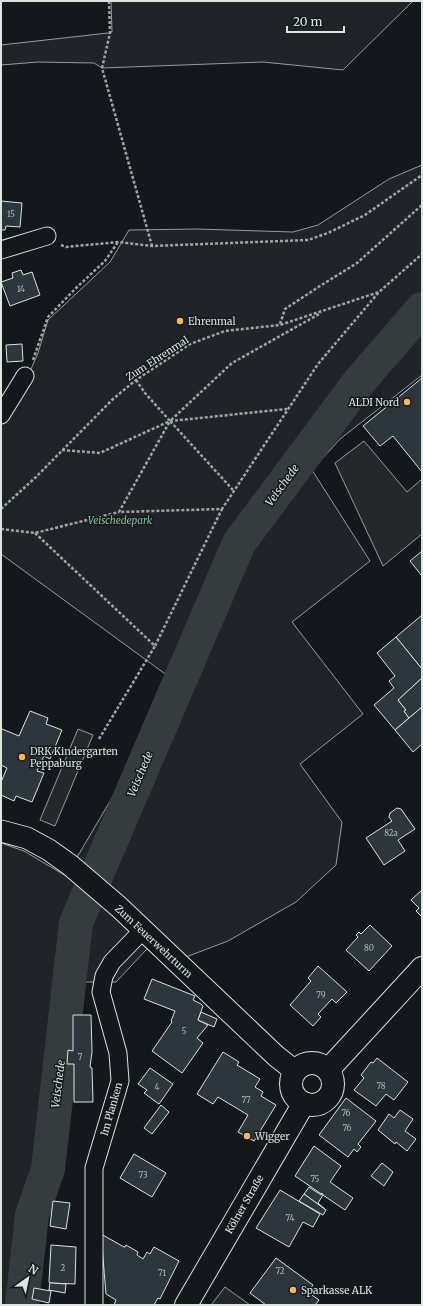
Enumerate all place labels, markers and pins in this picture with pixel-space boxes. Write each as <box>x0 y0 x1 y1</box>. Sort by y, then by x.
place label: Ehrenmal <box>188 315 236 328</box>
marker: Ehrenmal <box>175 316 185 326</box>
place label: ALDI Nord <box>348 396 399 409</box>
marker: ALDI Nord <box>402 397 412 407</box>
place label: DRK Kindergarten Peppaburg <box>30 745 118 770</box>
marker: DRK Kindergarten Peppaburg <box>17 752 27 762</box>
place label: Wigger <box>254 1130 290 1143</box>
marker: Wigger <box>242 1131 252 1141</box>
place label: Sparkasse ALK <box>301 1284 373 1297</box>
marker: Sparkasse ALK <box>288 1285 298 1295</box>

